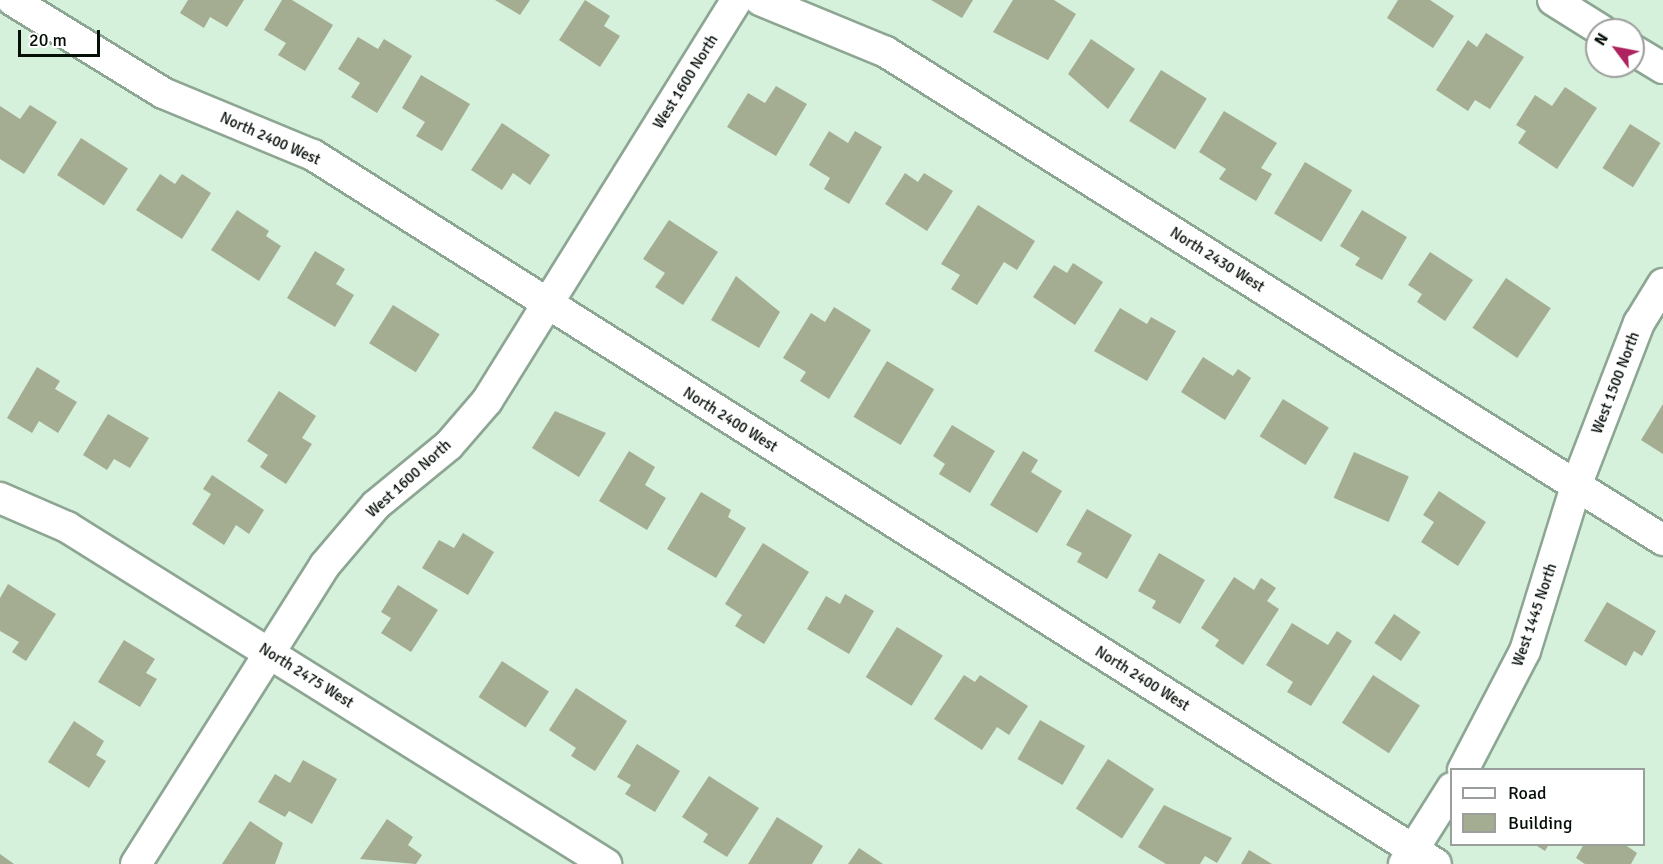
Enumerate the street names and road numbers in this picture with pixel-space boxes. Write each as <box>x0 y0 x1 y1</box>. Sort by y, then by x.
street label: West 1600 North <box>650 32 722 132</box>
street label: North 2400 West <box>217 109 323 169</box>
street label: North 2430 West <box>1167 224 1267 296</box>
street label: West 1500 North <box>1588 329 1644 437</box>
street label: North 2400 West <box>680 384 780 456</box>
street label: West 1600 North <box>363 436 455 522</box>
street label: West 1445 North <box>1509 561 1561 669</box>
street label: North 2475 West <box>256 640 356 712</box>
street label: North 2400 West <box>1092 643 1192 715</box>

